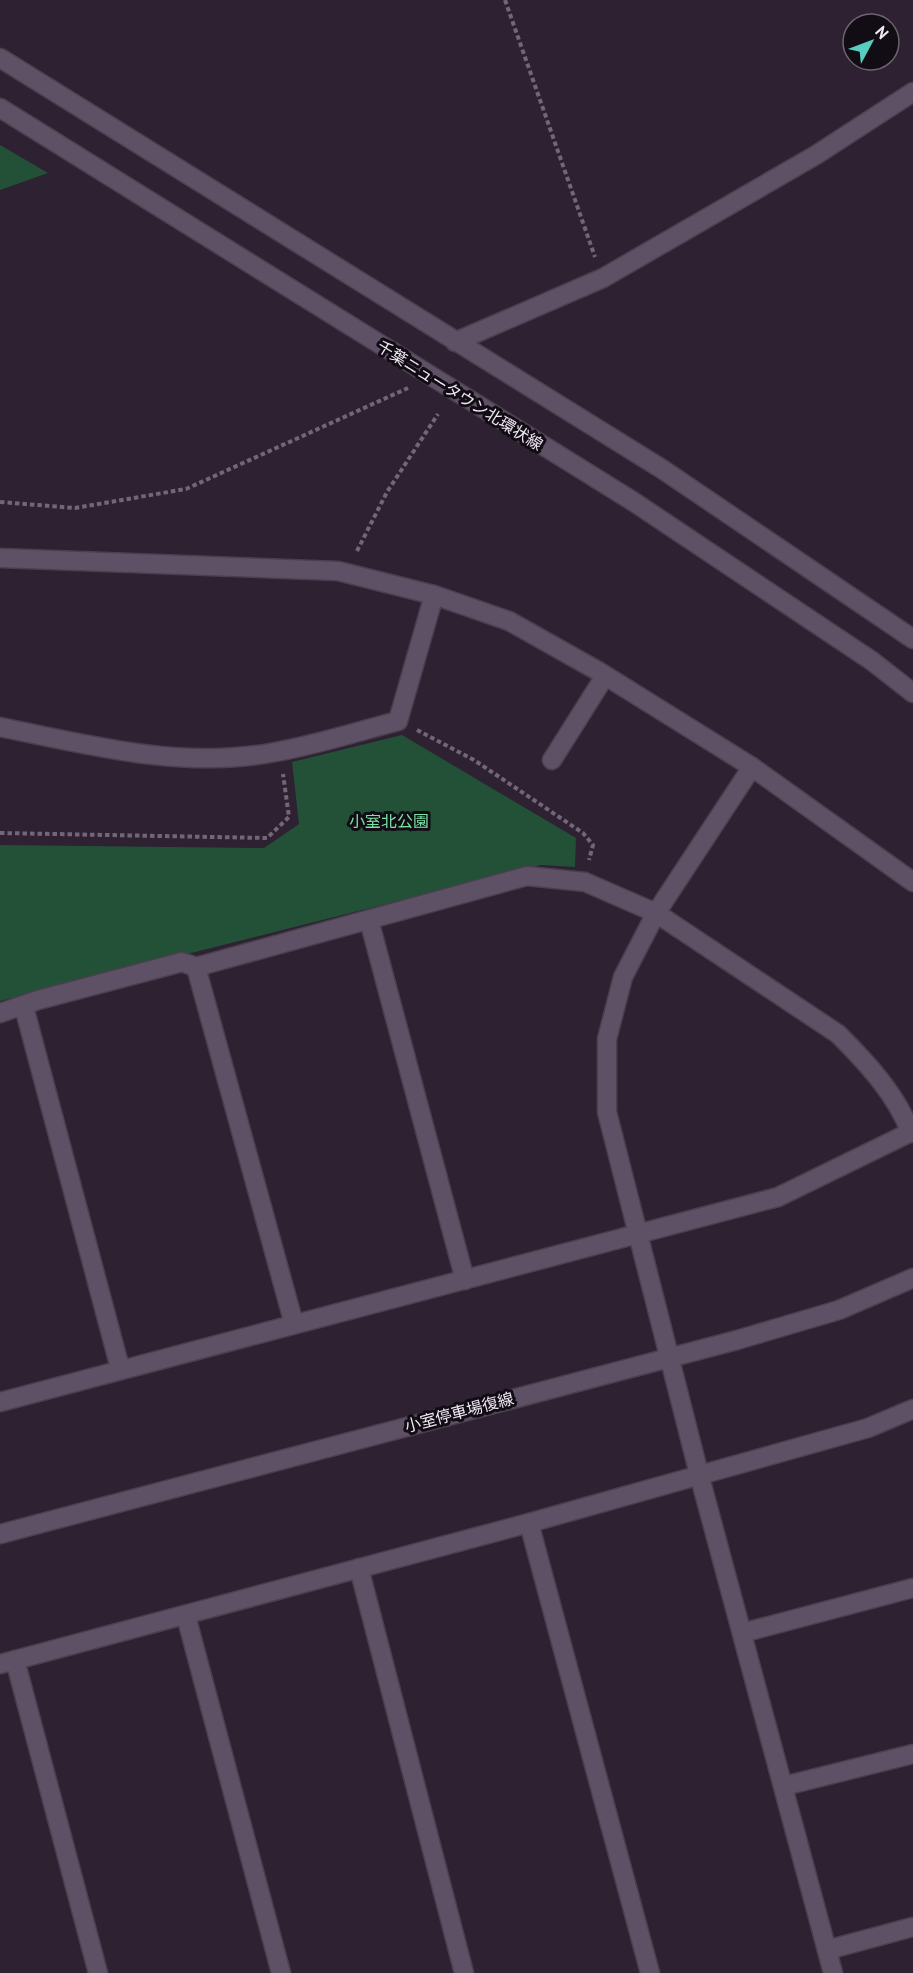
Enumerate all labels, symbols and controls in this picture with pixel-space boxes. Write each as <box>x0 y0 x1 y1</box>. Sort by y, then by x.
north arrow <box>841 12 901 72</box>
text: N <box>871 22 893 43</box>
street label: 千葉ニュータウン北環状線 <box>373 336 547 454</box>
park label: 小室北公園 <box>349 811 429 831</box>
street label: 小室停車場復線 <box>402 1388 516 1436</box>

